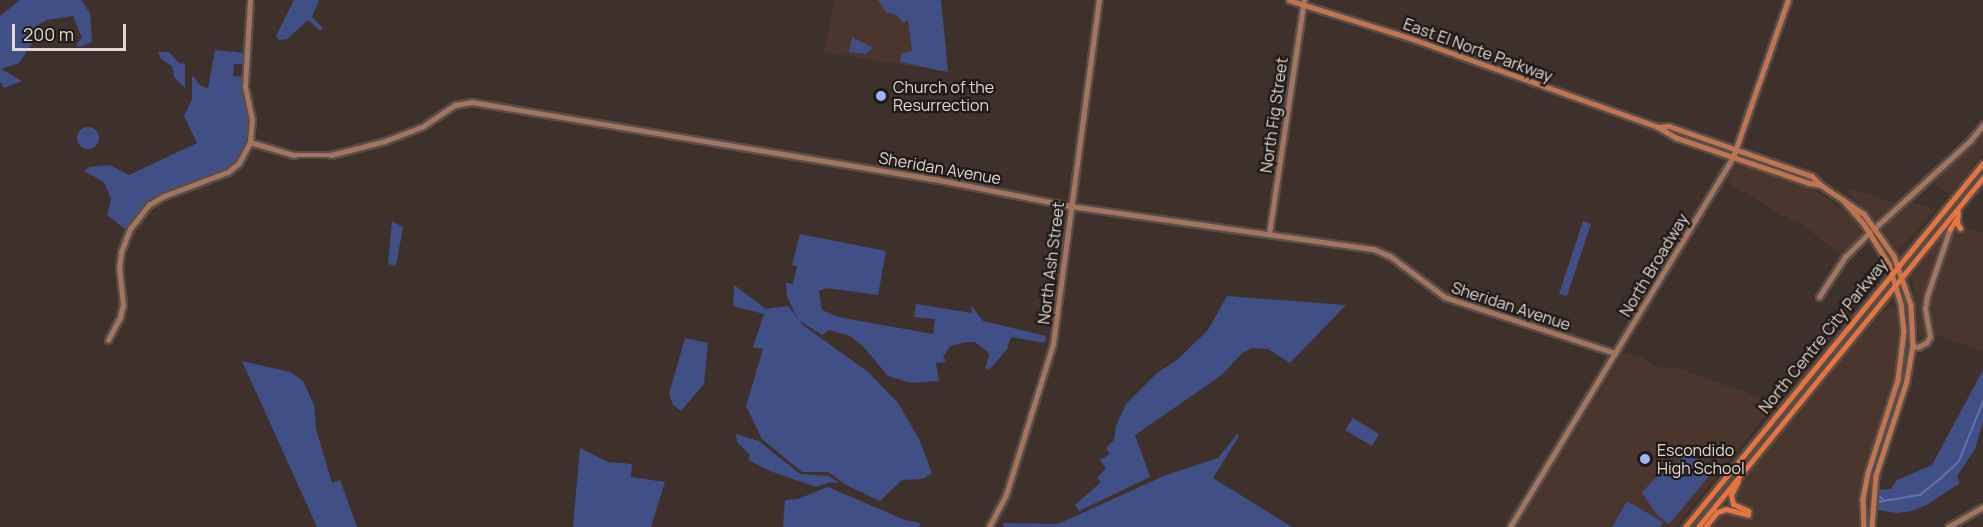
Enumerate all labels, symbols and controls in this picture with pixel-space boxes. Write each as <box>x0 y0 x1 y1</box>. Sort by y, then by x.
scale bar <box>15 12 129 50</box>
street label: East El Norte Parkway <box>1401 14 1555 86</box>
text: 200 m <box>23 22 74 46</box>
street label: North Fig Street <box>1256 56 1292 174</box>
place label: Church of the Resurrection <box>893 77 994 115</box>
marker: Church of the Resurrection <box>874 89 888 103</box>
street label: Sheridan Avenue <box>877 148 1003 188</box>
street label: North Ash Street <box>1034 201 1068 325</box>
street label: North Broadway <box>1616 210 1692 320</box>
street label: North Centre City Parkway <box>1755 255 1891 417</box>
street label: Sheridan Avenue <box>1449 278 1573 334</box>
place label: Escondido High School <box>1657 440 1745 478</box>
marker: Escondido High School <box>1638 452 1652 466</box>

